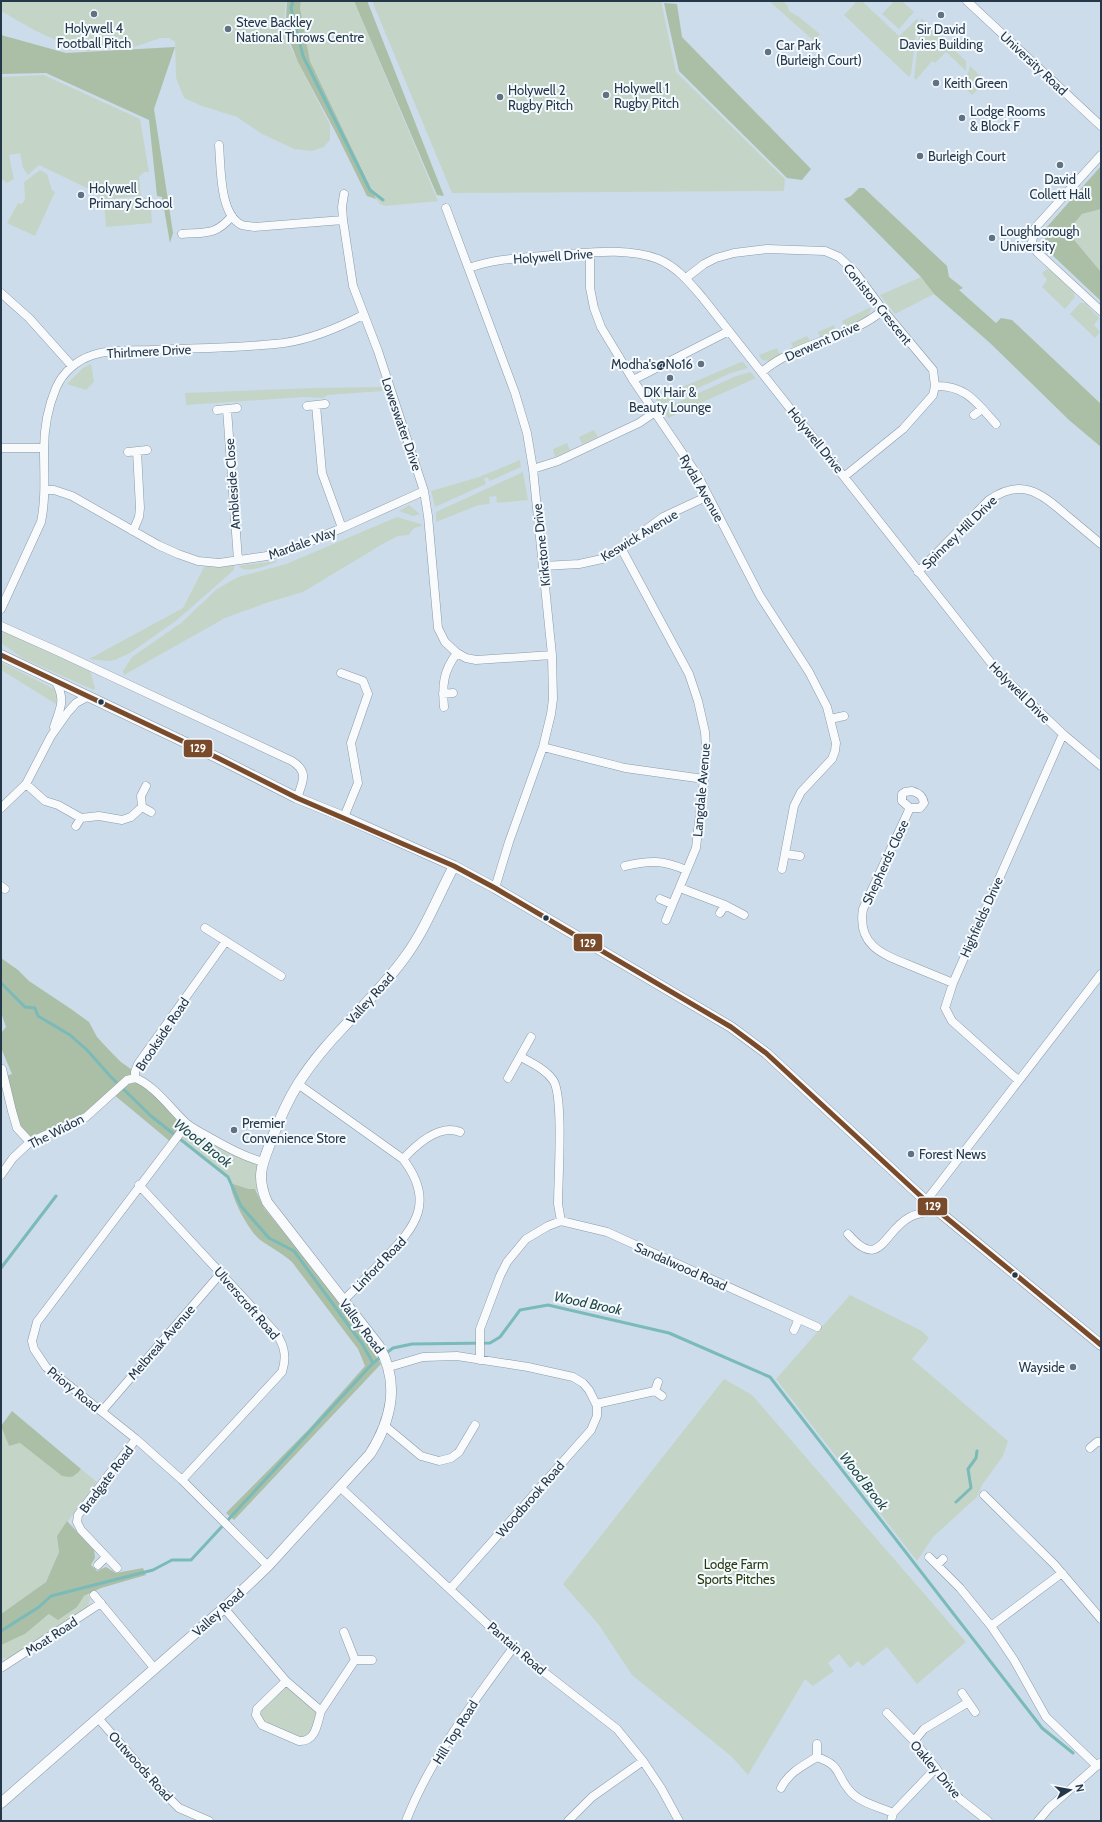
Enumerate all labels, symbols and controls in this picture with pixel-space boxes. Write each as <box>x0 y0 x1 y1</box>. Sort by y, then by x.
marker: Holywell 4 Football Pitch <box>89 9 99 19</box>
marker: Sir David Davies Building <box>936 10 946 20</box>
place label: Steve Backley National Throws Centre <box>236 14 365 45</box>
place label: Holywell 4 Football Pitch <box>57 20 131 51</box>
place label: Sir David Davies Building <box>899 21 983 52</box>
marker: Steve Backley National Throws Centre <box>223 24 233 34</box>
street label: University Road <box>997 28 1071 98</box>
place label: Car Park (Burleigh Court) <box>776 37 862 68</box>
marker: Car Park (Burleigh Court) <box>763 47 773 57</box>
place label: Keith Green <box>944 75 1008 91</box>
marker: Keith Green <box>931 78 941 88</box>
place label: Holywell 1 Rugby Pitch <box>614 80 679 111</box>
place label: Holywell 2 Rugby Pitch <box>508 82 573 113</box>
marker: Holywell 1 Rugby Pitch <box>601 90 611 100</box>
marker: Holywell 2 Rugby Pitch <box>495 92 505 102</box>
place label: Lodge Rooms & Block F <box>970 103 1046 134</box>
marker: Lodge Rooms & Block F <box>957 113 967 123</box>
place label: Burleigh Court <box>928 148 1006 164</box>
marker: Burleigh Court <box>915 151 925 161</box>
marker: David Collett Hall <box>1055 160 1065 170</box>
place label: David Collett Hall <box>1030 171 1090 202</box>
place label: Holywell Primary School <box>89 180 172 211</box>
marker: Holywell Primary School <box>76 190 86 200</box>
place label: Loughborough University <box>1000 223 1080 254</box>
marker: Loughborough University <box>987 233 997 243</box>
street label: Holywell Drive <box>513 245 594 267</box>
street label: Coniston Crescent <box>840 260 916 348</box>
street label: Derwent Drive <box>782 317 862 365</box>
street label: Thirlmere Drive <box>106 341 192 361</box>
place label: Modha's@No16 <box>611 356 693 372</box>
marker: Modha's@No16 <box>696 359 706 369</box>
marker: DK Hair & Beauty Lounge <box>665 373 675 383</box>
street label: Loweswater Drive <box>379 375 426 473</box>
place label: DK Hair & Beauty Lounge <box>629 384 711 415</box>
street label: Holywell Drive <box>785 404 848 476</box>
street label: Ambleside Close <box>221 438 243 530</box>
street label: Rydal Avenue <box>676 452 728 525</box>
street label: Spinney Hill Drive <box>918 492 1000 572</box>
street label: Kirkstone Drive <box>529 502 553 587</box>
street label: Keswick Avenue <box>598 506 681 564</box>
street label: Mardale Way <box>266 523 339 563</box>
street label: Holywell Drive <box>986 658 1054 726</box>
unlabelled marker <box>96 697 106 707</box>
line badge: 129 <box>183 739 213 758</box>
text: 129 <box>190 741 206 755</box>
street label: Langdale Avenue <box>689 742 713 837</box>
street label: Shepherds Close <box>858 817 912 907</box>
street label: Highfields Drive <box>956 874 1006 960</box>
unlabelled marker <box>541 913 551 923</box>
line badge: 129 <box>573 933 603 952</box>
text: 129 <box>580 936 596 950</box>
street label: Valley Road <box>343 969 397 1027</box>
street label: Brookside Road <box>132 994 192 1074</box>
street label: The Widon <box>26 1110 86 1152</box>
water label: Wood Brook <box>170 1115 236 1172</box>
place label: Premier Convenience Store <box>242 1115 346 1146</box>
marker: Premier Convenience Store <box>229 1125 239 1135</box>
place label: Forest News <box>919 1146 987 1162</box>
marker: Forest News <box>906 1149 916 1159</box>
line badge: 129 <box>917 1197 948 1216</box>
text: 129 <box>925 1199 941 1213</box>
street label: Linford Road <box>349 1233 409 1295</box>
street label: Sandalwood Road <box>632 1238 730 1294</box>
street label: Ulverscroft Road <box>211 1263 283 1343</box>
unlabelled marker <box>1010 1270 1020 1280</box>
water label: Wood Brook <box>552 1287 625 1319</box>
street label: Valley Road <box>336 1296 388 1356</box>
street label: Melbreak Avenue <box>124 1301 198 1383</box>
place label: Wayside <box>1019 1359 1065 1375</box>
marker: Wayside <box>1068 1362 1078 1372</box>
street label: Priory Road <box>44 1363 104 1415</box>
street label: Bradgate Road <box>76 1442 136 1516</box>
water label: Wood Brook <box>836 1448 893 1514</box>
street label: Woodbrook Road <box>493 1458 567 1540</box>
park label: Lodge Farm Sports Pitches <box>697 1556 776 1587</box>
street label: Valley Road <box>189 1585 247 1639</box>
street label: Moat Road <box>22 1613 80 1659</box>
street label: Pantain Road <box>484 1618 550 1678</box>
street label: Hill Top Road <box>429 1697 481 1767</box>
street label: Outwoods Road <box>105 1728 177 1804</box>
street label: Oakley Drive <box>907 1737 965 1801</box>
north arrow <box>1050 1770 1090 1810</box>
text: N <box>1072 1783 1087 1793</box>

